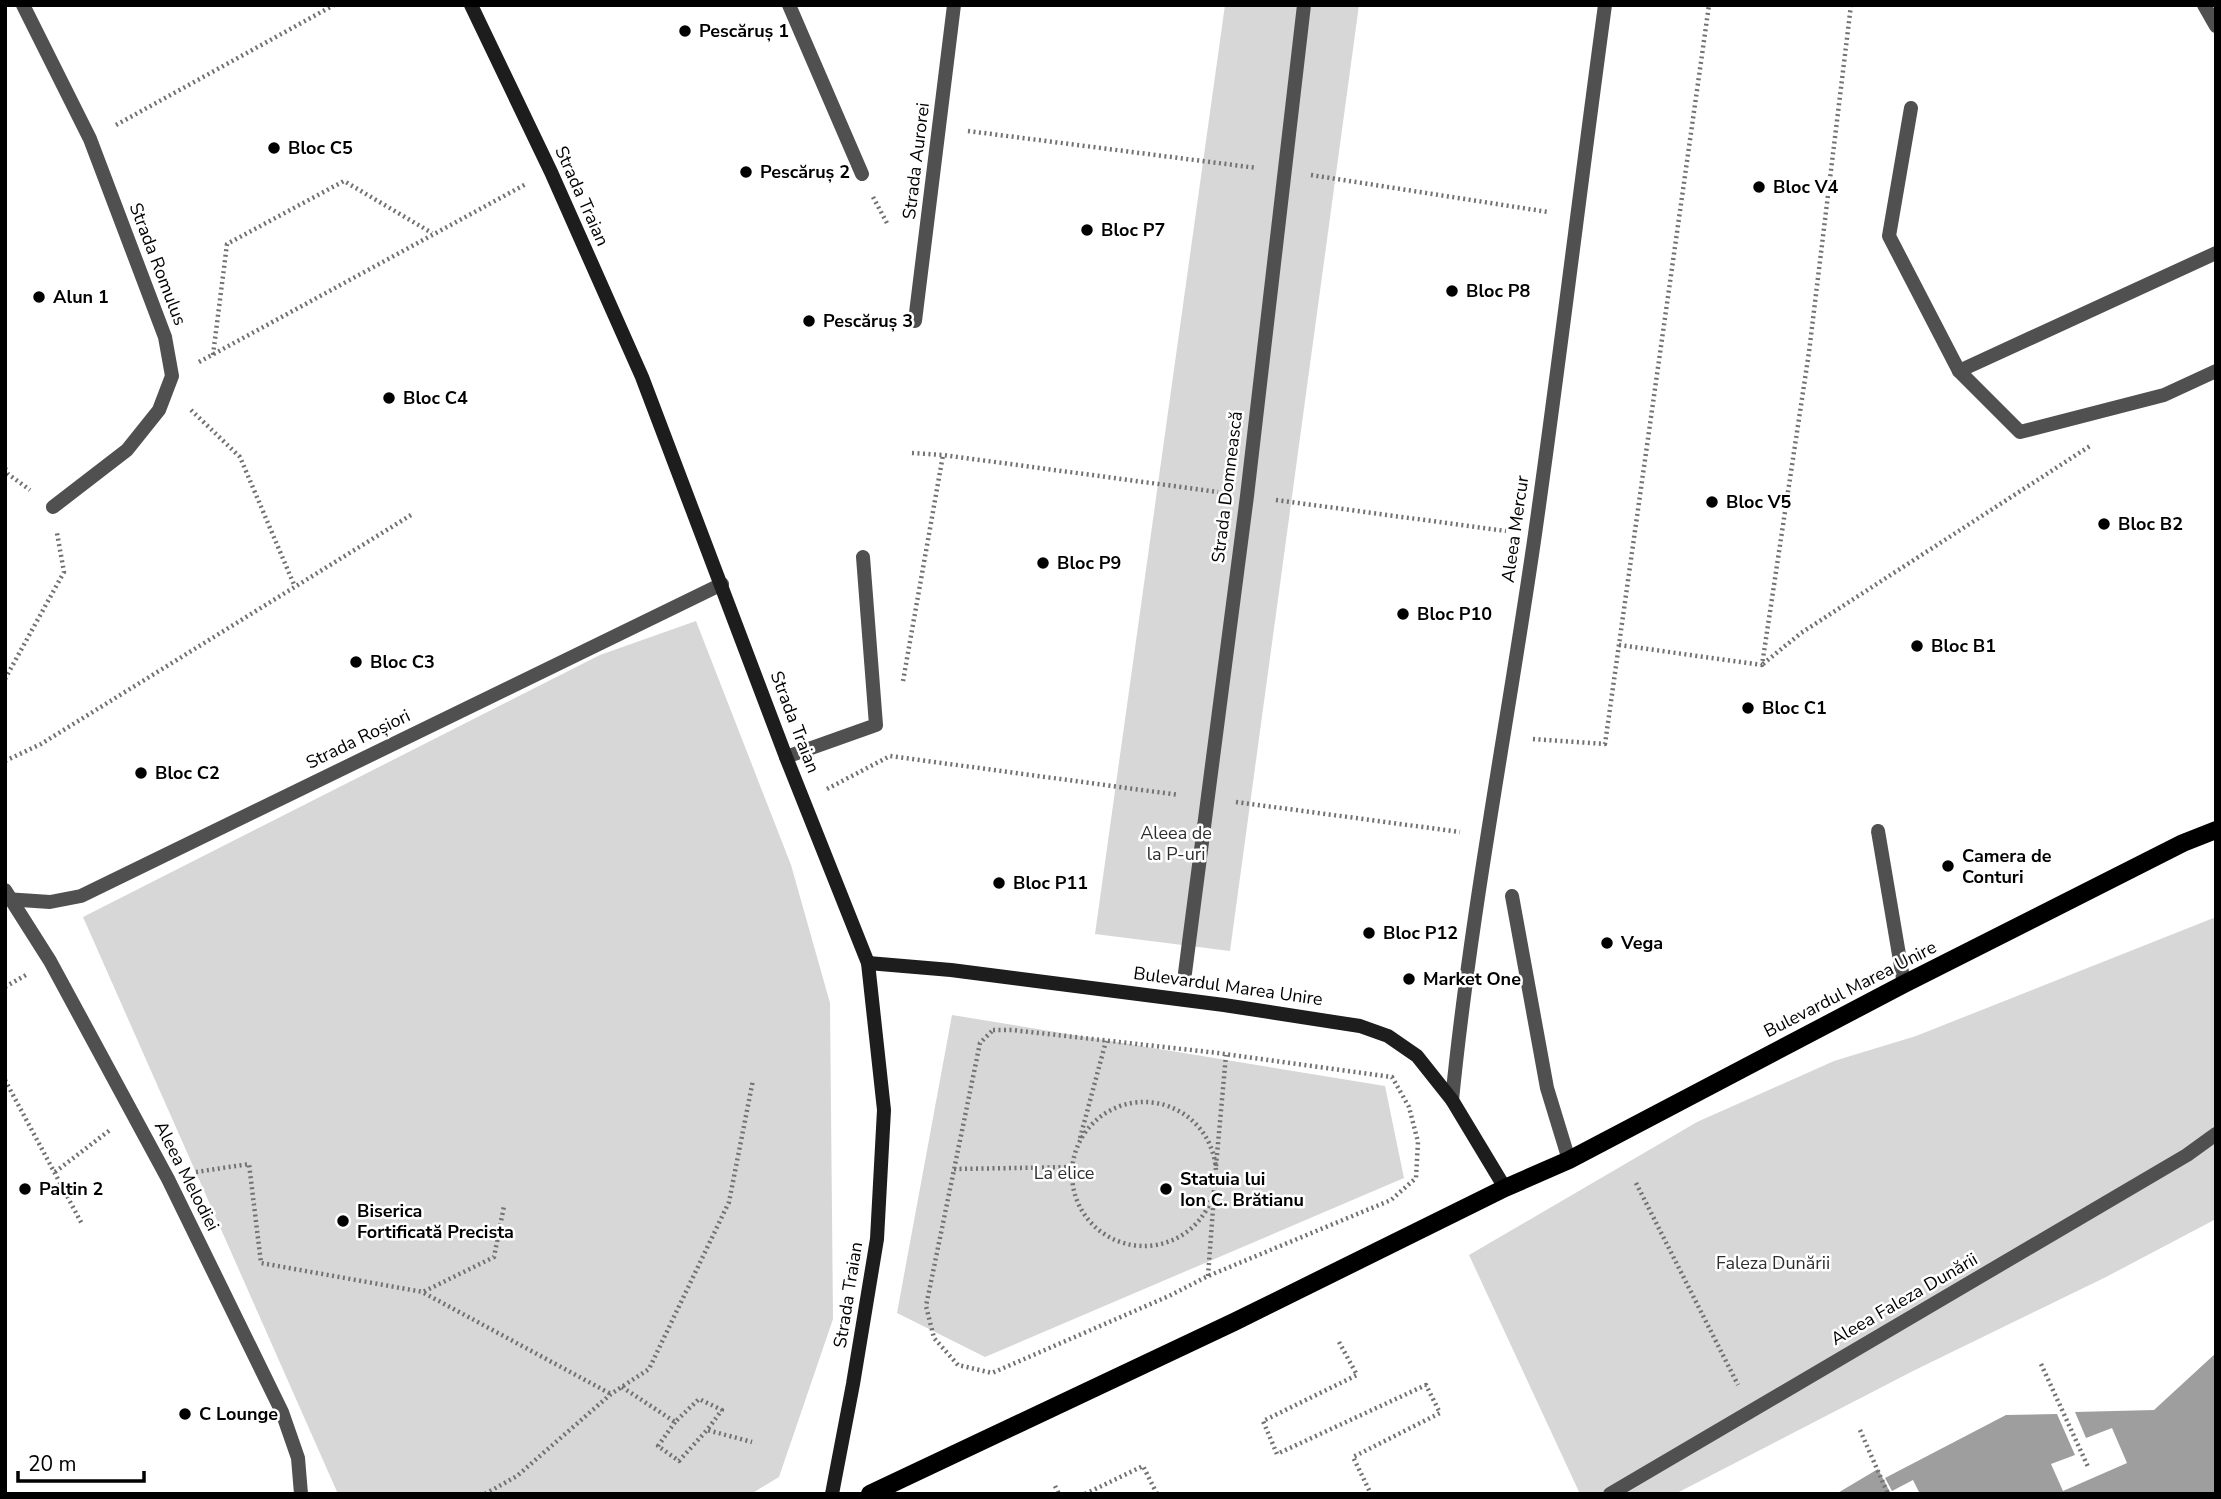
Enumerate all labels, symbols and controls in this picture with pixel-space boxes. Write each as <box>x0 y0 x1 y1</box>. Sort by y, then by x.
place label: Pescăruș 1 <box>699 19 789 43</box>
marker: Pescăruș 1 <box>677 23 693 39</box>
street label: Strada Aurorei <box>897 101 935 221</box>
place label: Bloc C5 <box>288 136 353 160</box>
marker: Bloc C5 <box>266 140 282 156</box>
street label: Strada Traian <box>549 142 615 250</box>
place label: Pescăruș 2 <box>760 160 850 184</box>
marker: Pescăruș 2 <box>738 164 754 180</box>
place label: Bloc V4 <box>1773 175 1839 199</box>
marker: Bloc V4 <box>1751 179 1767 195</box>
street label: Strada Romulus <box>124 199 192 329</box>
place label: Bloc P7 <box>1101 218 1165 242</box>
marker: Bloc P7 <box>1079 222 1095 238</box>
place label: Bloc P8 <box>1466 279 1530 303</box>
marker: Bloc P8 <box>1444 283 1460 299</box>
place label: Alun 1 <box>53 285 109 309</box>
marker: Alun 1 <box>31 289 47 305</box>
place label: Pescăruș 3 <box>823 309 913 333</box>
marker: Pescăruș 3 <box>801 313 817 329</box>
place label: Bloc C4 <box>403 386 468 410</box>
marker: Bloc C4 <box>381 390 397 406</box>
street label: Strada Domnească <box>1206 410 1248 564</box>
street label: Aleea Mercur <box>1496 473 1534 584</box>
place label: Bloc V5 <box>1726 490 1792 514</box>
marker: Bloc V5 <box>1704 494 1720 510</box>
place label: Bloc B2 <box>2118 512 2183 536</box>
marker: Bloc B2 <box>2096 516 2112 532</box>
place label: Bloc P9 <box>1057 551 1121 575</box>
marker: Bloc P9 <box>1035 555 1051 571</box>
place label: Bloc P10 <box>1417 602 1492 626</box>
marker: Bloc P10 <box>1395 606 1411 622</box>
place label: Bloc B1 <box>1931 634 1996 658</box>
marker: Bloc B1 <box>1909 638 1925 654</box>
place label: Bloc C3 <box>370 650 435 674</box>
marker: Bloc C3 <box>348 654 364 670</box>
street label: Strada Traian <box>765 668 825 776</box>
place label: Bloc C1 <box>1762 696 1827 720</box>
marker: Bloc C1 <box>1740 700 1756 716</box>
street label: Strada Roșiori <box>302 703 414 775</box>
place label: Bloc C2 <box>155 761 220 785</box>
marker: Bloc C2 <box>133 765 149 781</box>
park label: Aleea de la P-uri <box>1140 821 1212 866</box>
place label: Camera de Conturi <box>1962 844 2052 889</box>
marker: Camera de Conturi <box>1940 858 1956 874</box>
place label: Bloc P11 <box>1013 871 1088 895</box>
marker: Bloc P11 <box>991 875 1007 891</box>
place label: Bloc P12 <box>1383 921 1458 945</box>
marker: Bloc P12 <box>1361 925 1377 941</box>
place label: Vega <box>1620 931 1663 955</box>
marker: Vega <box>1599 935 1615 951</box>
street label: Bulevardul Marea Unire <box>1760 935 1940 1043</box>
street label: Bulevardul Marea Unire <box>1132 961 1324 1011</box>
place label: Market One <box>1423 967 1521 991</box>
marker: Market One <box>1401 971 1417 987</box>
street label: Aleea Melodiei <box>149 1117 225 1235</box>
park label: La elice <box>1034 1161 1094 1185</box>
place label: Statuia lui Ion C. Brătianu <box>1180 1167 1304 1212</box>
place label: Paltin 2 <box>39 1177 103 1201</box>
marker: Paltin 2 <box>17 1181 33 1197</box>
marker: Statuia lui Ion C. Brătianu <box>1158 1181 1174 1197</box>
place label: Biserica Fortificată Precista <box>357 1199 514 1244</box>
marker: Biserica Fortificată Precista <box>335 1213 351 1229</box>
street label: Strada Traian <box>828 1240 868 1350</box>
street label: Aleea Faleza Dunării <box>1826 1247 1982 1351</box>
park label: Faleza Dunării <box>1716 1251 1830 1275</box>
place label: C Lounge <box>199 1402 278 1426</box>
marker: C Lounge <box>177 1406 193 1422</box>
scale bar <box>18 1440 144 1484</box>
text: 20 m <box>28 1450 77 1478</box>

